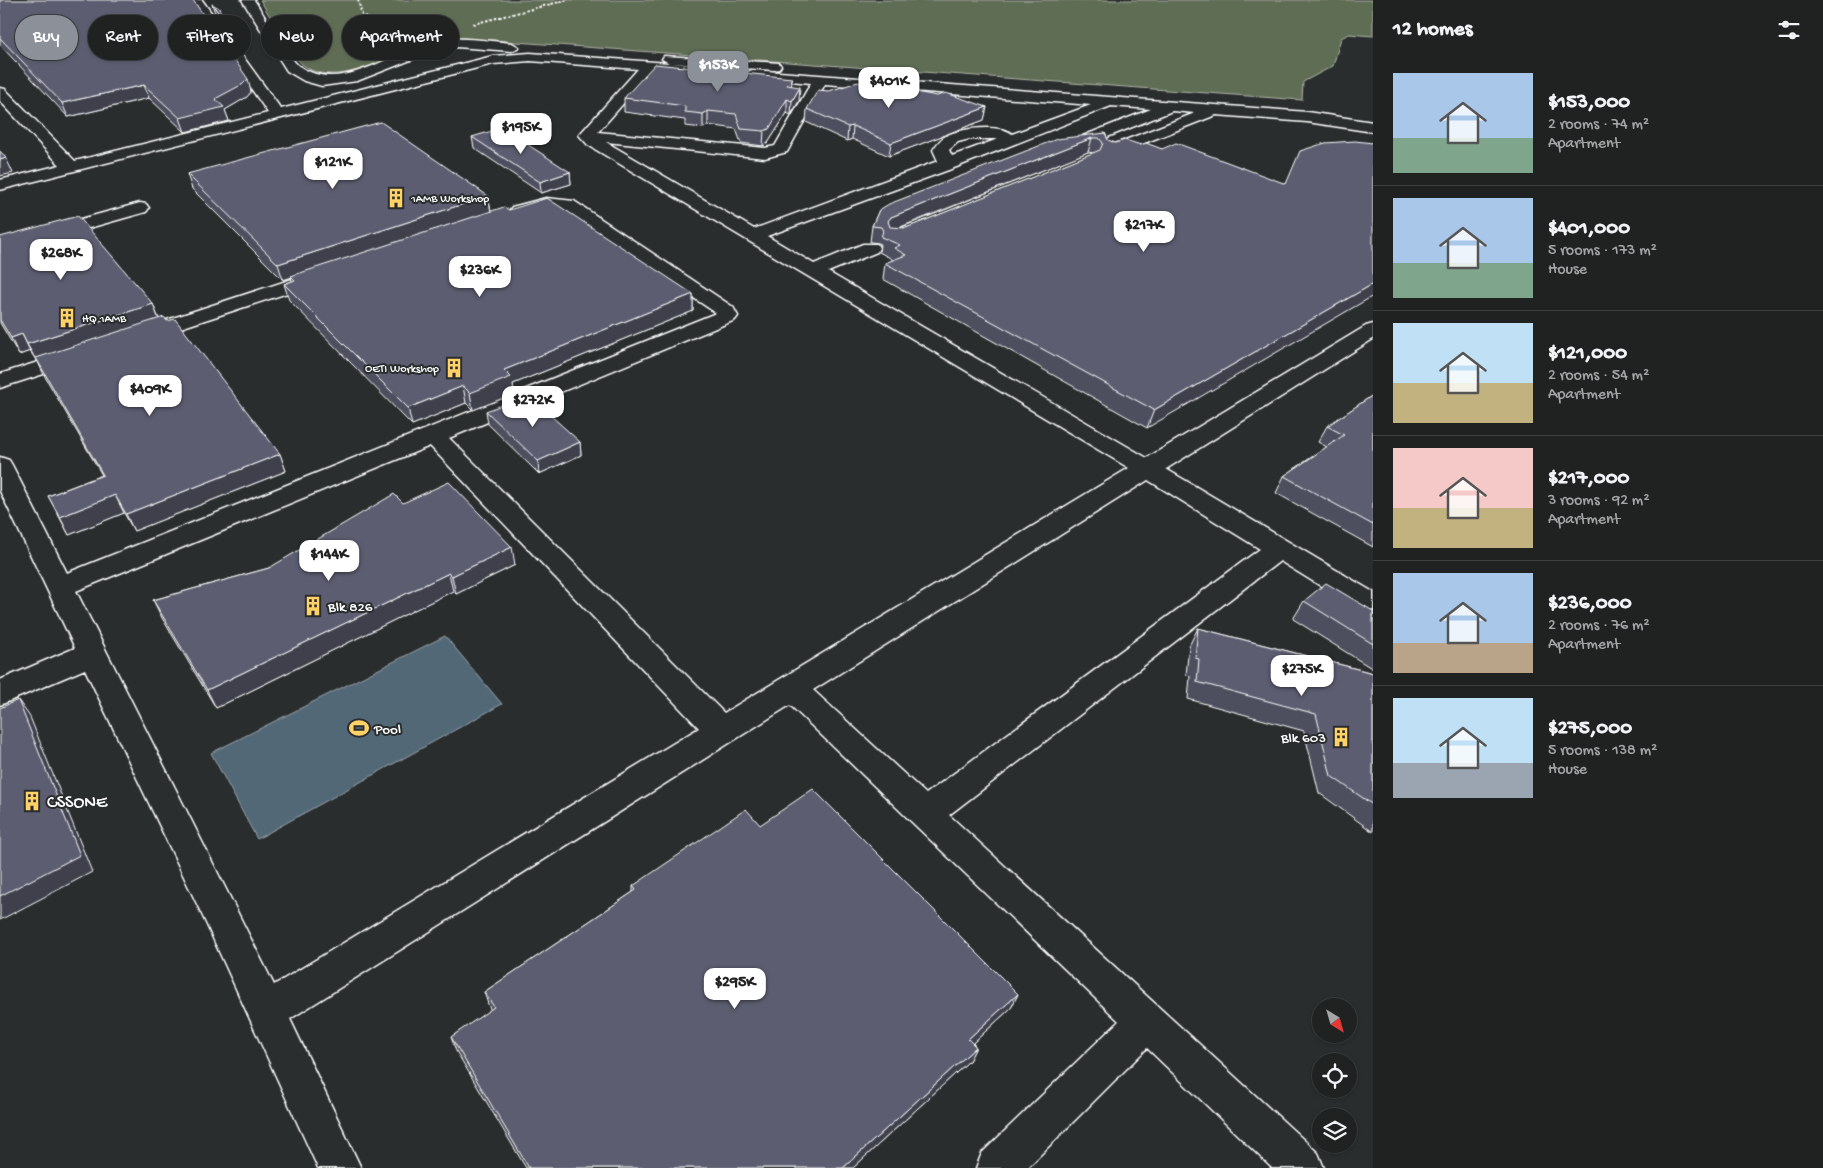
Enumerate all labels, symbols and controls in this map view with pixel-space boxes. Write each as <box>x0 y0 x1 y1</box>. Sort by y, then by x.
chip: Buy <box>15 15 78 60</box>
chip: Rent <box>88 15 158 60</box>
chip: Filters <box>168 15 251 60</box>
chip: New <box>261 15 332 60</box>
chip: Apartment <box>342 15 459 60</box>
icon: filters <box>1775 16 1803 44</box>
text: 12 homes <box>1393 18 1472 43</box>
pin: $153K <box>683 51 753 93</box>
text: $153K <box>698 57 738 76</box>
pin: $401K <box>854 66 924 109</box>
text: $401K <box>869 73 909 92</box>
text: $153,000 <box>1548 91 1630 116</box>
icon: home <box>1433 93 1493 153</box>
pin: $195K <box>486 112 556 155</box>
text: 2 rooms · 74 m² <box>1548 116 1649 135</box>
text: $195K <box>502 119 540 138</box>
text: Apartment <box>1548 135 1620 154</box>
pin: $121K <box>298 148 368 190</box>
text: $121K <box>315 154 351 173</box>
building icon: 1AMB Workshop <box>385 187 407 209</box>
place label: 1AMB Workshop <box>410 193 489 207</box>
pin: $217K <box>1109 210 1179 253</box>
text: $217K <box>1125 217 1163 236</box>
text: $401,000 <box>1548 217 1630 242</box>
icon: home <box>1433 218 1493 278</box>
pin: $268K <box>26 238 96 281</box>
text: 5 rooms · 173 m² <box>1548 242 1657 261</box>
text: $268K <box>41 245 81 264</box>
pin: $236K <box>445 256 515 298</box>
text: House <box>1548 261 1587 280</box>
text: $236K <box>460 262 500 281</box>
building icon: HQ 1AMB <box>56 307 78 329</box>
place label: HQ 1AMB <box>82 313 127 327</box>
text: $121,000 <box>1548 342 1627 367</box>
icon: home <box>1433 343 1493 403</box>
building icon: OETI Workshop <box>443 357 465 379</box>
place label: OETI Workshop <box>365 363 439 377</box>
text: 2 rooms · 54 m² <box>1548 367 1649 386</box>
pin: $409K <box>115 374 185 417</box>
text: $409K <box>130 381 170 400</box>
pin: $272K <box>498 386 568 428</box>
text: Apartment <box>1548 386 1620 405</box>
text: $272K <box>513 392 553 411</box>
text: $217,000 <box>1548 467 1630 492</box>
icon: home <box>1433 468 1493 528</box>
text: 3 rooms · 92 m² <box>1548 492 1650 511</box>
text: Apartment <box>1548 511 1620 530</box>
pin: $144K <box>294 540 364 582</box>
text: $144K <box>310 546 348 565</box>
text: $236,000 <box>1548 592 1632 617</box>
icon: home <box>1433 593 1493 653</box>
building icon: Blk 826 <box>302 595 324 617</box>
place label: Blk 826 <box>327 599 373 617</box>
text: 2 rooms · 76 m² <box>1548 617 1650 636</box>
text: Apartment <box>1548 636 1620 655</box>
pin: $275K <box>1267 654 1337 697</box>
text: $275K <box>1282 661 1322 680</box>
sports icon: Pool <box>348 717 370 739</box>
text: $275,000 <box>1548 717 1632 742</box>
icon: home <box>1433 718 1493 778</box>
place label: Pool <box>373 721 401 739</box>
building icon: Blk 603 <box>1330 726 1352 748</box>
place label: Blk 603 <box>1280 730 1326 748</box>
text: 5 rooms · 138 m² <box>1548 742 1657 761</box>
text: House <box>1548 761 1587 780</box>
building icon: CSSONE <box>21 790 43 812</box>
place label: CSSONE <box>47 793 108 814</box>
pin: $295K <box>700 968 770 1010</box>
text: $295K <box>715 974 755 993</box>
north arrow <box>1312 998 1358 1042</box>
map controls <box>1312 998 1357 1153</box>
button: locate <box>1312 1053 1357 1098</box>
button: layers <box>1312 1108 1357 1153</box>

